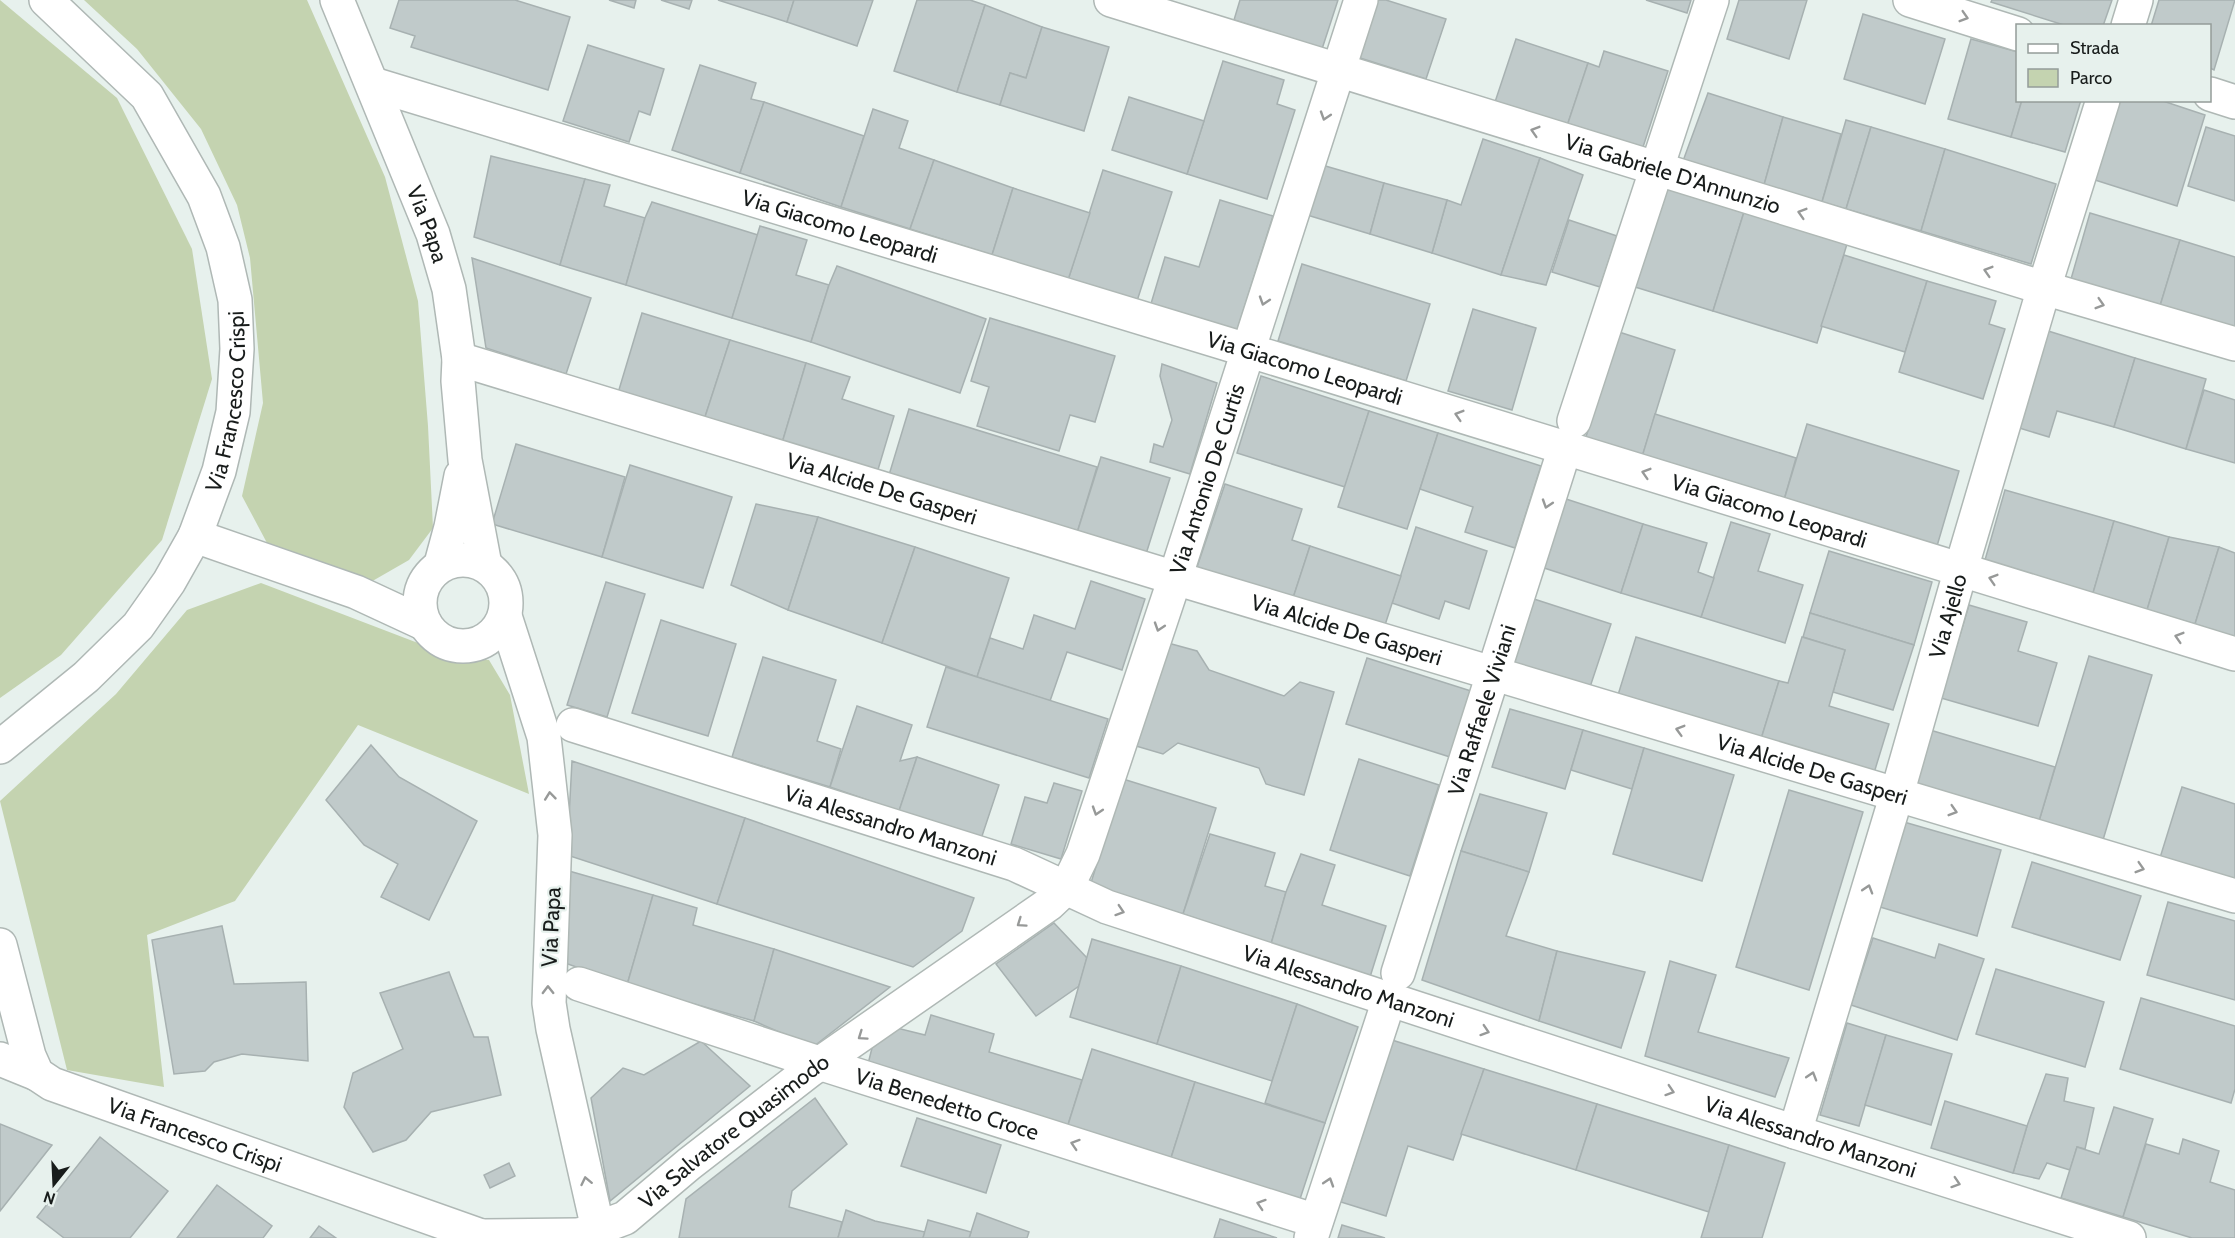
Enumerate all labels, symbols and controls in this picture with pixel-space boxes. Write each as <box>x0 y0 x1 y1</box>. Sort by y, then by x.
one-way arrow <box>1958 10 1968 22</box>
legend <box>2016 24 2211 102</box>
text: Strada <box>2070 37 2120 59</box>
text: Parco <box>2070 67 2112 89</box>
one-way arrow <box>1319 110 1332 121</box>
one-way arrow <box>1530 126 1541 138</box>
street label: Via Gabriele D'Annunzio <box>1562 127 1784 219</box>
street label: Via Papa <box>401 182 454 266</box>
street label: Via Giacomo Leopardi <box>739 184 941 269</box>
one-way arrow <box>1797 208 1808 220</box>
one-way arrow <box>1983 265 1994 278</box>
one-way arrow <box>1258 295 1271 306</box>
one-way arrow <box>2094 297 2105 309</box>
street label: Via Francesco Crispi <box>199 310 250 496</box>
street label: Via Giacomo Leopardi <box>1204 325 1406 411</box>
street label: Via Antonio De Curtis <box>1164 380 1250 578</box>
one-way arrow <box>1454 410 1465 423</box>
street label: Via Alcide De Gasperi <box>783 446 980 530</box>
one-way arrow <box>1641 468 1652 480</box>
street label: Via Giacomo Leopardi <box>1668 468 1870 553</box>
one-way arrow <box>1542 498 1554 509</box>
street label: Via Ajello <box>1923 571 1972 661</box>
one-way arrow <box>1988 574 1999 586</box>
street label: Via Alcide De Gasperi <box>1248 588 1445 671</box>
one-way arrow <box>1153 621 1166 631</box>
street label: Via Raffaele Viviani <box>1442 621 1521 799</box>
one-way arrow <box>2174 632 2185 644</box>
one-way arrow <box>1675 725 1686 737</box>
street label: Via Alcide De Gasperi <box>1714 728 1911 811</box>
street label: Via Alessandro Manzoni <box>781 779 1000 871</box>
one-way arrow <box>544 791 557 800</box>
one-way arrow <box>1947 804 1958 816</box>
one-way arrow <box>1092 806 1104 816</box>
one-way arrow <box>2134 861 2145 873</box>
one-way arrow <box>1861 884 1873 895</box>
street label: Via Papa <box>535 886 567 968</box>
one-way arrow <box>1114 904 1125 917</box>
one-way arrow <box>1017 916 1028 927</box>
street label: Via Alessandro Manzoni <box>1239 939 1458 1033</box>
one-way arrow <box>542 986 555 995</box>
one-way arrow <box>1479 1024 1490 1036</box>
one-way arrow <box>857 1029 868 1040</box>
street label: Via Salvatore Quasimodo <box>633 1048 834 1214</box>
street label: Via Benedetto Croce <box>852 1062 1042 1146</box>
one-way arrow <box>1805 1071 1817 1082</box>
one-way arrow <box>1664 1084 1675 1097</box>
street label: Via Alessandro Manzoni <box>1701 1090 1920 1183</box>
street label: Via Francesco Crispi <box>104 1091 286 1178</box>
one-way arrow <box>1070 1139 1081 1152</box>
north arrow <box>24 1154 84 1214</box>
one-way arrow <box>1950 1176 1961 1188</box>
one-way arrow <box>580 1177 593 1187</box>
one-way arrow <box>1322 1177 1335 1188</box>
text: N <box>41 1187 58 1209</box>
one-way arrow <box>1256 1198 1267 1211</box>

